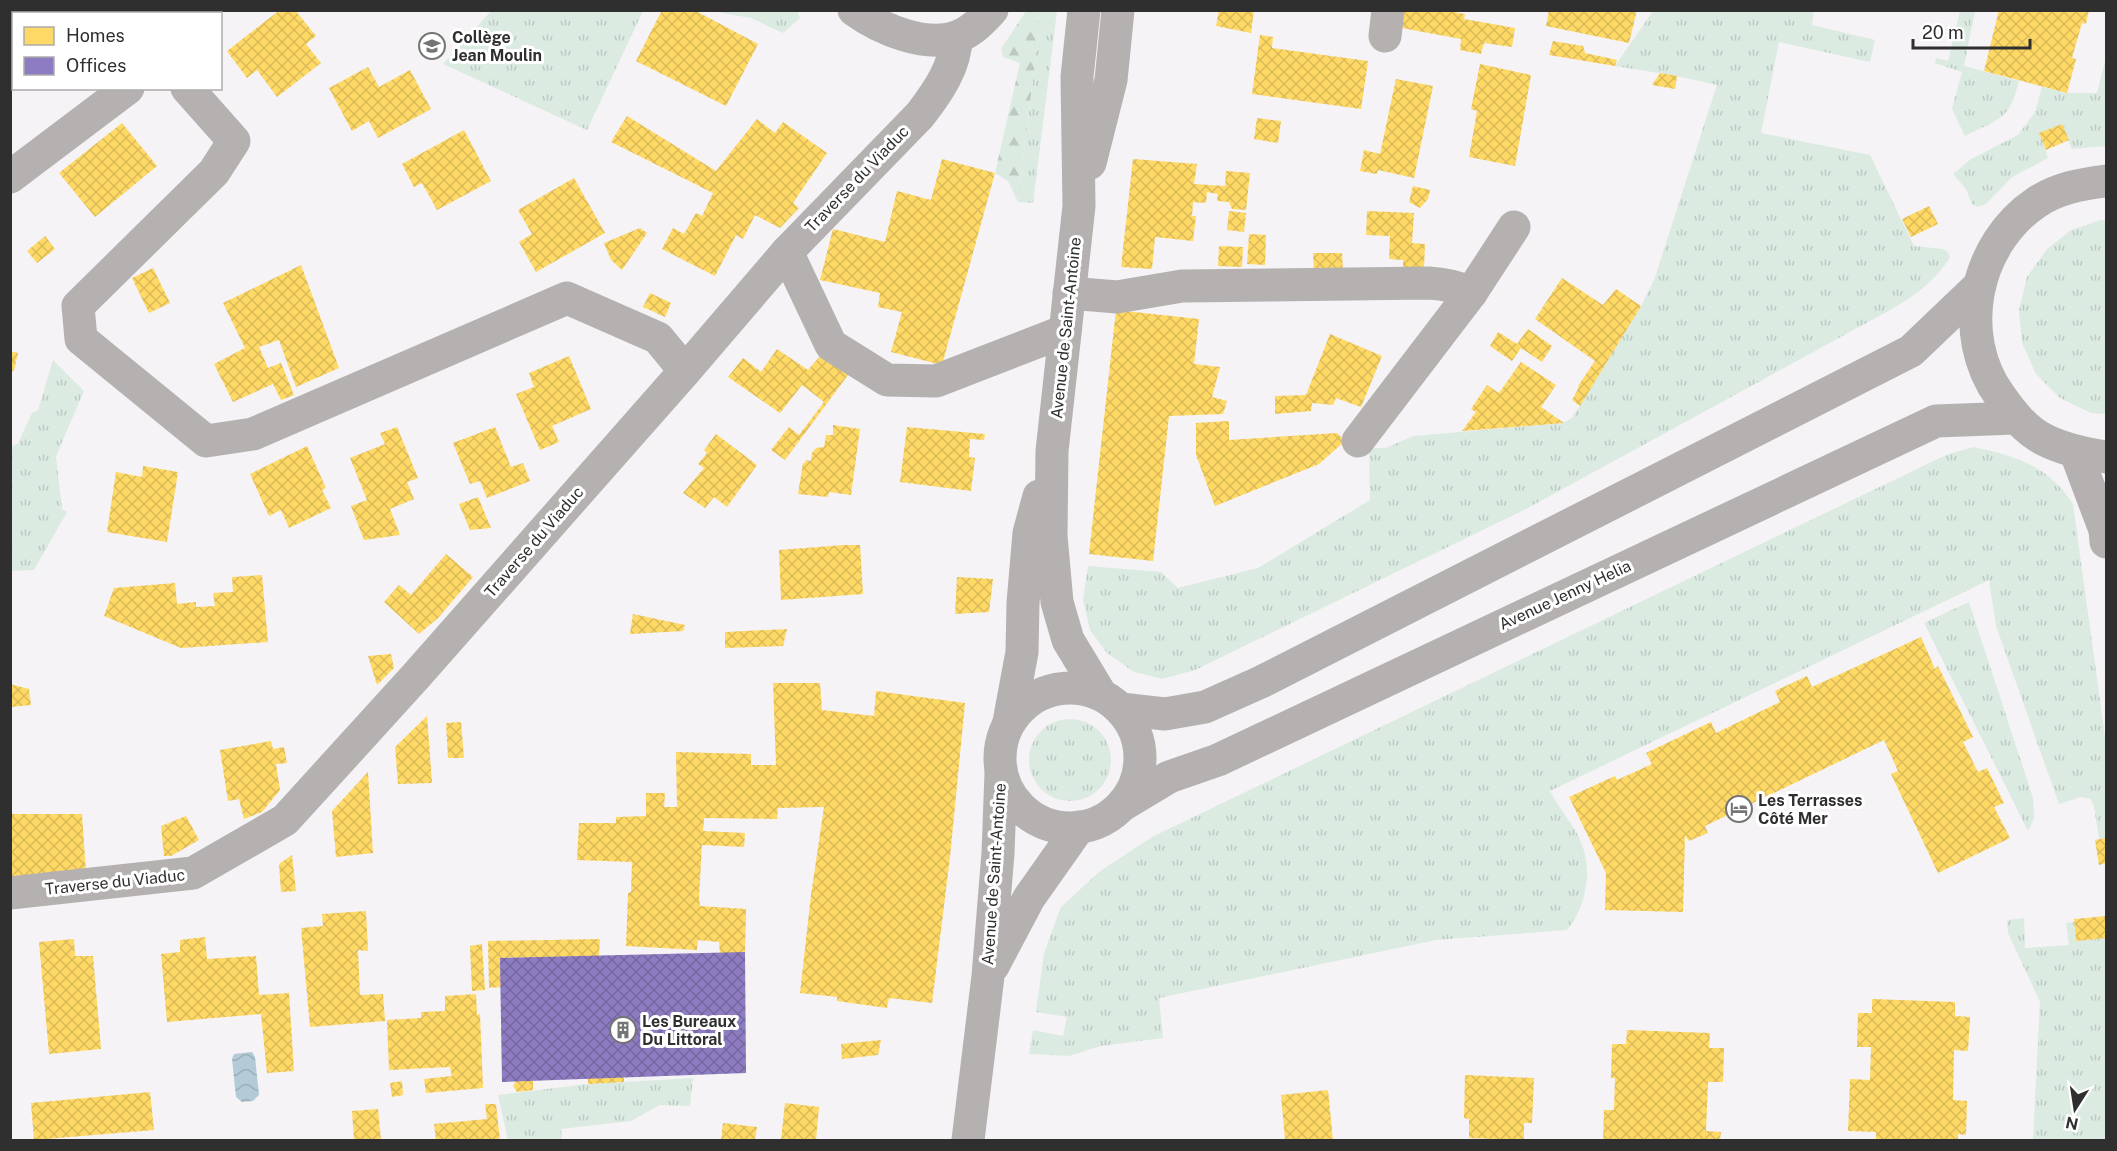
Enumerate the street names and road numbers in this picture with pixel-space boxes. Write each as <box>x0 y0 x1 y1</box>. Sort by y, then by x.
street label: Traverse du Viaduc <box>801 122 913 236</box>
street label: Avenue de Saint-Antoine <box>1047 236 1085 420</box>
street label: Traverse du Viaduc <box>481 483 587 601</box>
street label: Avenue Jenny Helia <box>1496 556 1634 634</box>
street label: Avenue de Saint-Antoine <box>978 782 1010 966</box>
street label: Traverse du Viaduc <box>44 865 186 899</box>

